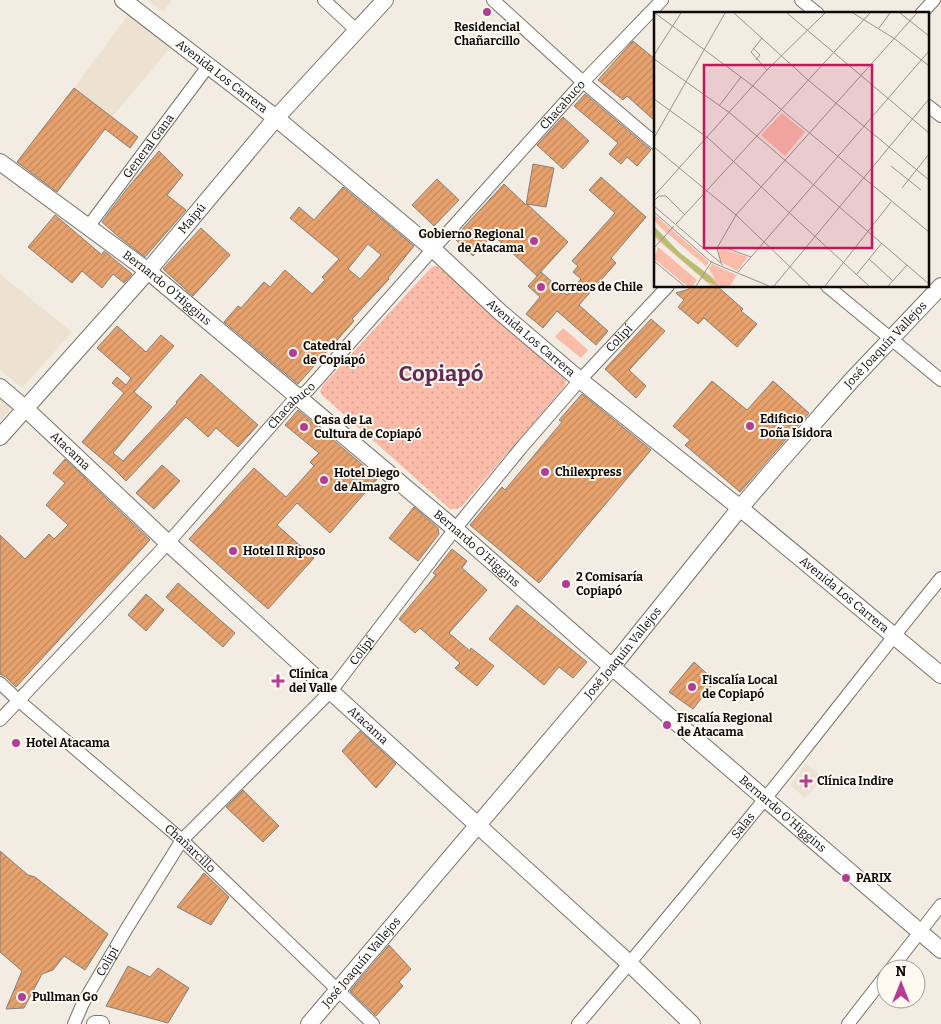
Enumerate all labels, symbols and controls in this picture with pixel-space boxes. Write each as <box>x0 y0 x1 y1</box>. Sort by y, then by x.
marker: Residencial Chañarcillo <box>481 6 493 18</box>
inset map <box>654 12 928 288</box>
place label: Residencial Chañarcillo <box>454 20 520 48</box>
street label: Avenida Los Carrera <box>173 37 271 116</box>
street label: Chacabuco <box>537 77 588 132</box>
street label: General Gana <box>120 111 177 181</box>
street label: Maipú <box>175 200 209 236</box>
place label: Gobierno Regional de Atacama <box>418 227 524 255</box>
marker: Gobierno Regional de Atacama <box>528 235 540 247</box>
street label: Bernardo O'Higgins <box>120 248 214 328</box>
place label: Correos de Chile <box>551 280 643 294</box>
marker: Correos de Chile <box>535 281 547 293</box>
street label: Avenida Los Carrera <box>484 296 578 380</box>
street label: José Joaquín Vallejos <box>840 298 930 392</box>
street label: Colipí <box>603 321 635 355</box>
place label: Catedral de Copiapó <box>303 339 365 367</box>
marker: Catedral de Copiapó <box>287 347 299 359</box>
district label: Copiapó <box>399 360 484 387</box>
street label: Chacabuco <box>265 379 318 432</box>
place label: Edificio Doña Isidora <box>760 412 832 440</box>
place label: Casa de La Cultura de Copiapó <box>314 413 421 441</box>
marker: Edificio Doña Isidora <box>744 420 756 432</box>
marker: Casa de La Cultura de Copiapó <box>298 421 310 433</box>
street label: Atacama <box>48 429 93 473</box>
place label: Chilexpress <box>555 465 622 479</box>
place label: Hotel Diego de Almagro <box>334 466 400 494</box>
marker: Chilexpress <box>539 466 551 478</box>
marker: Hotel Diego de Almagro <box>318 474 330 486</box>
street label: Bernardo O'Higgins <box>431 507 523 590</box>
place label: Hotel Il Riposo <box>243 544 325 558</box>
marker: Hotel Il Riposo <box>227 545 239 557</box>
street label: Avenida Los Carrera <box>797 553 892 636</box>
place label: 2 Comisaría Copiapó <box>576 570 643 598</box>
marker: 2 Comisaría Copiapó <box>560 578 572 590</box>
street label: José Joaquín Vallejos <box>581 604 664 702</box>
street label: Colipí <box>347 633 377 668</box>
place label: Clínica del Valle <box>289 667 338 695</box>
place label: Fiscalía Local de Copiapó <box>702 673 778 701</box>
marker: Clínica del Valle <box>271 674 285 688</box>
marker: Fiscalía Local de Copiapó <box>686 681 698 693</box>
street label: Atacama <box>345 703 391 747</box>
place label: Fiscalía Regional de Atacama <box>677 711 773 739</box>
marker: Fiscalía Regional de Atacama <box>661 719 673 731</box>
place label: Hotel Atacama <box>26 736 110 750</box>
marker: Hotel Atacama <box>10 737 22 749</box>
street label: Bernardo O'Higgins <box>736 773 829 855</box>
marker: Clínica Indire <box>799 774 813 788</box>
place label: Clínica Indire <box>817 774 894 788</box>
street label: Salas <box>728 810 758 841</box>
street label: Chañarcillo <box>162 821 218 875</box>
place label: PARIX <box>856 871 892 885</box>
marker: PARIX <box>840 872 852 884</box>
street label: José Joaquín Vallejos <box>319 914 404 1011</box>
street label: Colipí <box>93 944 122 979</box>
north arrow <box>876 959 926 1009</box>
text: N <box>896 963 907 980</box>
place label: Pullman Go <box>32 990 98 1004</box>
marker: Pullman Go <box>16 991 28 1003</box>

